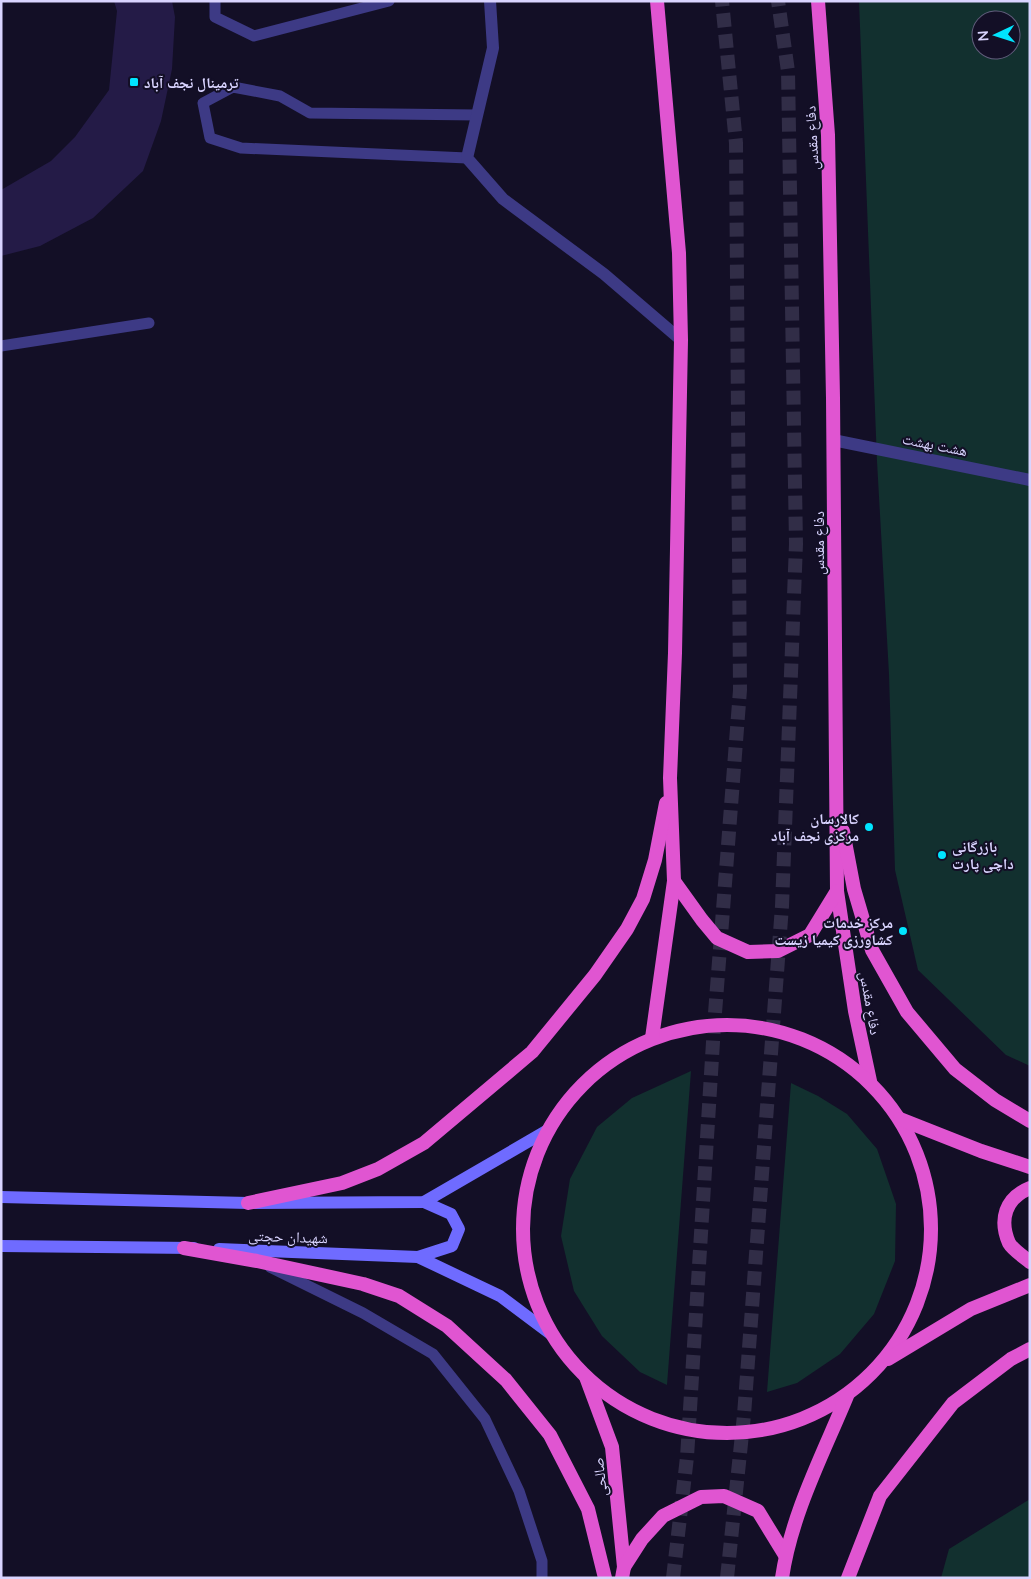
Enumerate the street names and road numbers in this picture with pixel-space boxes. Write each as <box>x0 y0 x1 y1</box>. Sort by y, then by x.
street label: دفاع مقدس <box>800 105 824 171</box>
street label: هشت بهشت <box>901 429 969 460</box>
street label: دفاع مقدس <box>809 511 829 575</box>
street label: دفاع مقدس <box>855 970 885 1037</box>
street label: شهیدان حجتی <box>248 1226 328 1248</box>
street label: صالحی <box>588 1456 612 1497</box>

